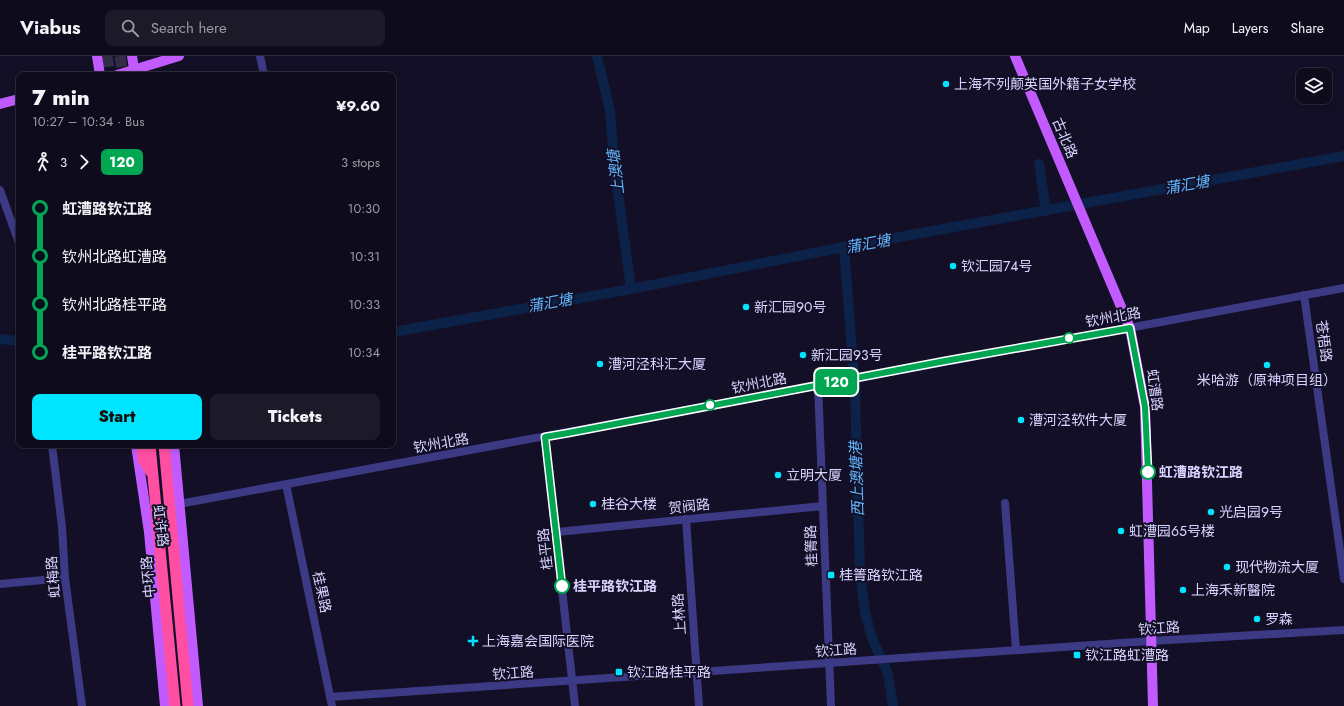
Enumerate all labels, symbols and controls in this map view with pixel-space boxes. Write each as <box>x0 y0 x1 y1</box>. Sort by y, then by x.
search box <box>105 10 385 46</box>
text: Viabus <box>20 14 81 41</box>
icon: search <box>119 17 141 39</box>
text: Search here <box>151 17 227 39</box>
text: Map <box>1184 18 1210 38</box>
text: Layers <box>1232 18 1268 38</box>
text: Share <box>1290 18 1324 38</box>
map controls <box>1296 68 1332 104</box>
button: layers <box>1296 68 1332 104</box>
place label: 上海不列颠英国外籍子女学校 <box>954 74 1136 94</box>
marker: 上海不列颠英国外籍子女学校 <box>941 79 951 89</box>
text: 7 min <box>32 81 90 113</box>
text: ¥9.60 <box>336 95 380 117</box>
text: 10:27 – 10:34 · Bus <box>32 112 144 131</box>
street label: 古北路 <box>1048 115 1082 161</box>
water label: 上澳塘 <box>602 145 630 196</box>
icon: walk <box>32 151 54 173</box>
icon: forward <box>73 151 95 173</box>
text: 120 <box>109 152 135 172</box>
text: 3 <box>60 153 67 172</box>
text: 3 stops <box>341 153 380 172</box>
water label: 蒲汇塘 <box>1163 170 1214 200</box>
text: 虹漕路钦江路 <box>62 198 152 220</box>
text: 10:30 <box>348 199 380 218</box>
water label: 蒲汇塘 <box>844 229 895 259</box>
text: 钦州北路虹漕路 <box>62 246 167 268</box>
text: 10:31 <box>350 247 380 266</box>
place label: 钦汇园74号 <box>961 256 1033 276</box>
marker: 钦汇园74号 <box>948 261 958 271</box>
water label: 蒲汇塘 <box>526 288 577 318</box>
text: 钦州北路桂平路 <box>62 294 167 316</box>
text: 10:33 <box>348 295 380 314</box>
place label: 新汇园90号 <box>754 297 826 317</box>
marker: 新汇园90号 <box>741 302 751 312</box>
street label: 钦州北路 <box>1084 302 1142 332</box>
street label: 苍梧路 <box>1311 319 1337 363</box>
unlabelled marker <box>1063 332 1075 344</box>
text: 桂平路钦江路 <box>62 342 152 364</box>
text: 10:34 <box>348 343 380 362</box>
place label: 新汇园93号 <box>811 345 883 365</box>
marker: 新汇园93号 <box>798 350 808 360</box>
place label: 漕河泾科汇大厦 <box>608 354 706 374</box>
marker: 漕河泾科汇大厦 <box>595 359 605 369</box>
marker: 米哈游（原神项目组） <box>1262 360 1272 370</box>
street label: 钦州北路 <box>730 368 788 398</box>
street label: 虹漕路 <box>1142 368 1168 412</box>
line badge: 120 <box>813 369 859 395</box>
place label: 米哈游（原神项目组） <box>1197 370 1337 390</box>
text: 120 <box>823 372 849 392</box>
button: Start <box>32 394 202 440</box>
button: Tickets <box>210 394 380 440</box>
unlabelled marker <box>704 399 716 411</box>
place label: 漕河泾软件大厦 <box>1029 410 1127 430</box>
marker: 漕河泾软件大厦 <box>1016 415 1026 425</box>
street label: 钦州北路 <box>412 428 470 458</box>
water label: 西上澳塘港 <box>845 439 869 517</box>
place label: 虹漕路钦江路 <box>1159 462 1243 482</box>
marker: 虹漕路钦江路 <box>1140 464 1156 480</box>
place label: 立明大厦 <box>786 465 842 485</box>
marker: 立明大厦 <box>773 470 783 480</box>
place label: 桂谷大楼 <box>601 494 657 514</box>
street label: 贺阀路 <box>667 494 711 518</box>
marker: 桂谷大楼 <box>588 499 598 509</box>
place label: 光启园9号 <box>1219 502 1283 522</box>
street label: 虹许路 <box>149 504 173 548</box>
marker: 光启园9号 <box>1206 507 1216 517</box>
place label: 虹漕园65号楼 <box>1129 521 1215 541</box>
street label: 桂箐路 <box>800 525 822 567</box>
marker: 虹漕园65号楼 <box>1116 526 1126 536</box>
street label: 桂平路 <box>533 527 557 571</box>
street label: 虹梅路 <box>41 555 65 599</box>
street label: 中环路 <box>136 555 160 599</box>
place label: 现代物流大厦 <box>1235 557 1319 577</box>
marker: 现代物流大厦 <box>1222 562 1232 572</box>
place label: 桂箐路钦江路 <box>839 565 923 585</box>
street label: 桂果路 <box>308 569 336 615</box>
marker: 桂箐路钦江路 <box>826 570 836 580</box>
place label: 桂平路钦江路 <box>573 576 657 596</box>
marker: 桂平路钦江路 <box>554 578 570 594</box>
place label: 上海禾新醫院 <box>1191 580 1275 600</box>
marker: 上海禾新醫院 <box>1178 585 1188 595</box>
street label: 上林路 <box>668 592 690 636</box>
place label: 罗森 <box>1265 609 1293 629</box>
marker: 罗森 <box>1252 614 1262 624</box>
street label: 钦江路 <box>1137 617 1181 639</box>
place label: 上海嘉会国际医院 <box>482 631 594 651</box>
marker: 上海嘉会国际医院 <box>467 635 479 647</box>
street label: 钦江路 <box>814 639 858 661</box>
place label: 钦江路虹漕路 <box>1085 645 1169 665</box>
marker: 钦江路虹漕路 <box>1072 650 1082 660</box>
street label: 钦江路 <box>491 662 535 684</box>
place label: 钦江路桂平路 <box>627 662 711 682</box>
marker: 钦江路桂平路 <box>614 667 624 677</box>

